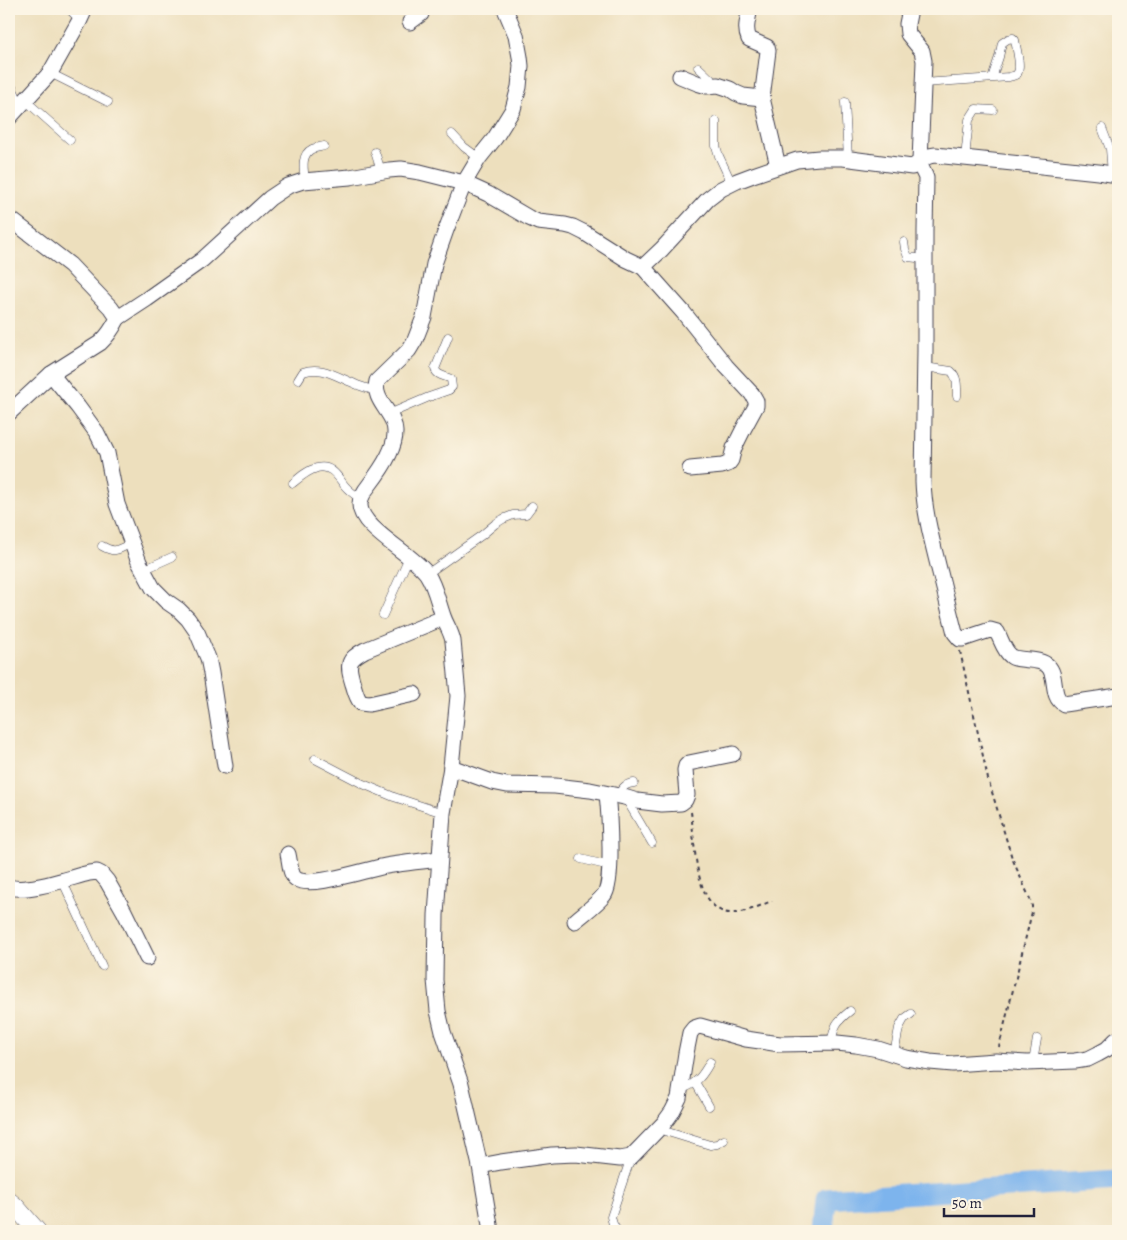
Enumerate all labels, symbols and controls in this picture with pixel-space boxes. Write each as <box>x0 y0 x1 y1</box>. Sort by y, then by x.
scale bar <box>944 1185 1034 1217</box>
text: 50 m <box>952 1193 982 1213</box>

